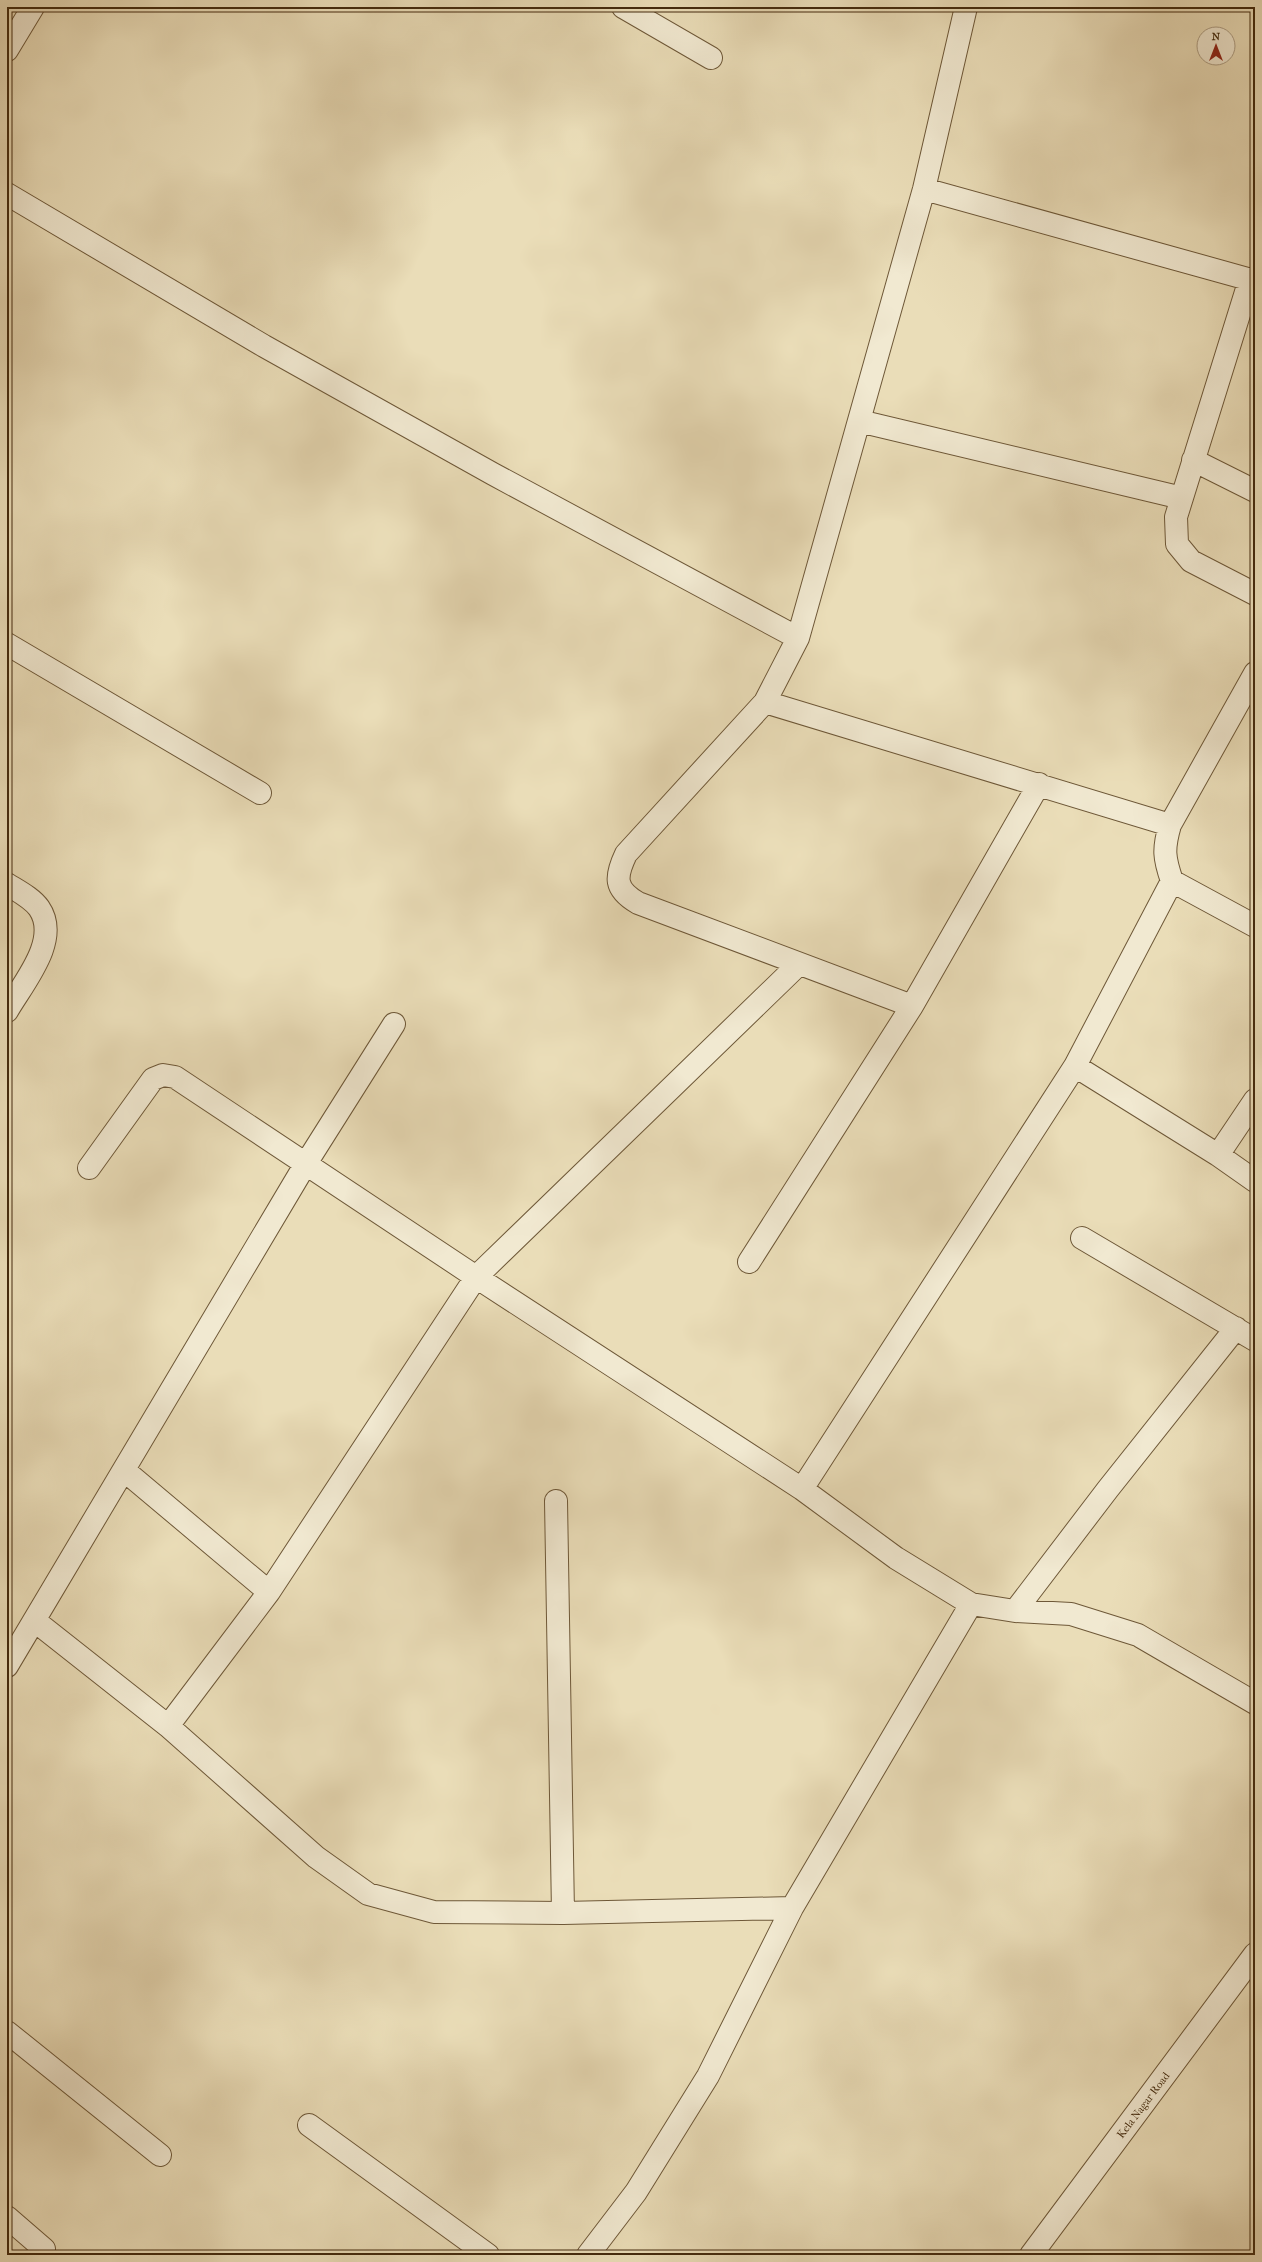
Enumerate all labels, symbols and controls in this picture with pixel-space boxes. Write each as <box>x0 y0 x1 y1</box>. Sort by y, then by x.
north arrow <box>1196 26 1236 66</box>
text: N <box>1212 30 1221 43</box>
street label: Kela Nagar Road <box>1114 2069 1173 2141</box>

